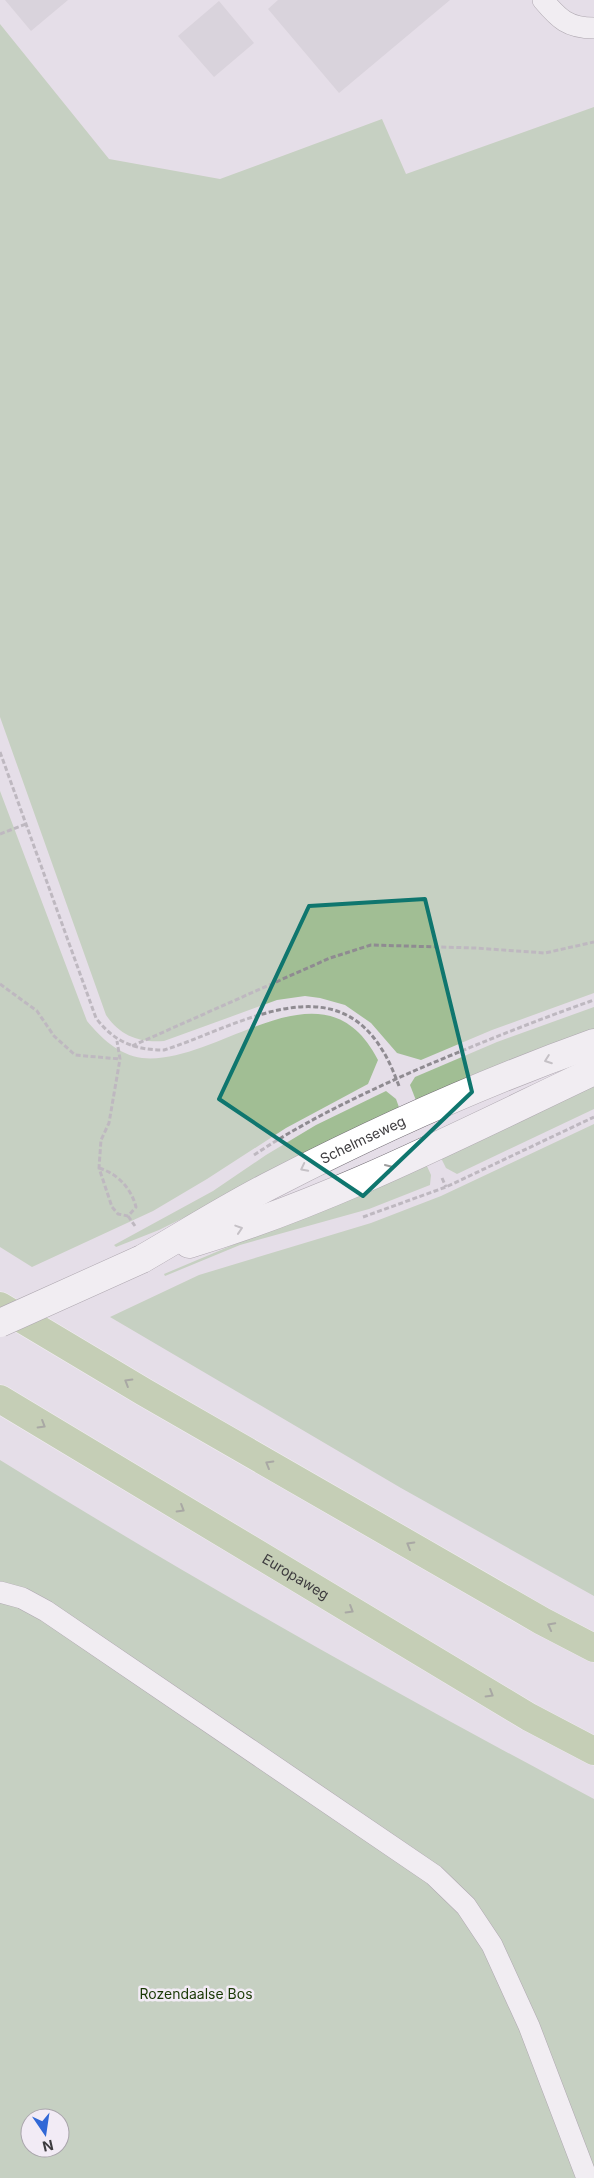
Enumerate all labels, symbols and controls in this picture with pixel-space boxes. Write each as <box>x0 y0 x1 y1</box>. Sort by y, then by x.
one-way arrow <box>544 1054 553 1064</box>
street label: Schelmseweg <box>317 1112 408 1167</box>
one-way arrow <box>300 1162 309 1172</box>
one-way arrow <box>384 1163 393 1174</box>
one-way arrow <box>234 1225 242 1235</box>
one-way arrow <box>125 1379 134 1389</box>
one-way arrow <box>36 1418 45 1428</box>
one-way arrow <box>265 1460 274 1470</box>
one-way arrow <box>175 1502 184 1512</box>
one-way arrow <box>406 1541 415 1551</box>
street label: Europaweg <box>260 1550 332 1603</box>
one-way arrow <box>345 1604 354 1614</box>
one-way arrow <box>547 1622 556 1632</box>
one-way arrow <box>484 1687 493 1697</box>
park label: Rozendaalse Bos <box>139 1985 253 2002</box>
north arrow <box>20 2108 70 2158</box>
text: N <box>41 2137 55 2156</box>

